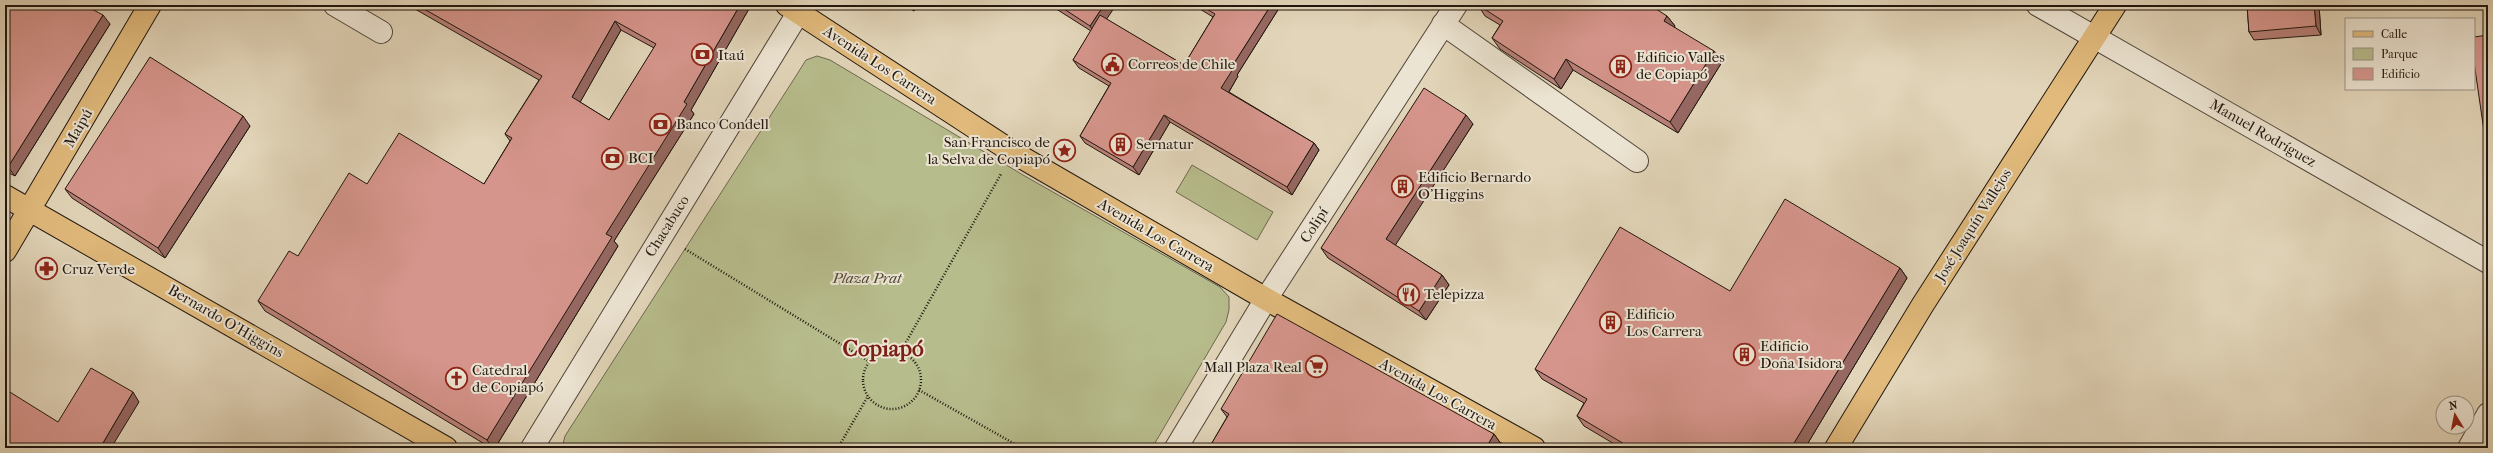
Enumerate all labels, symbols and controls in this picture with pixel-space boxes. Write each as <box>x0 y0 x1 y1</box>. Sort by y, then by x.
legend <box>2345 18 2475 90</box>
street label: Avenida Los Carrera <box>819 21 941 109</box>
text: Calle <box>2381 27 2407 41</box>
bank icon: Itaú <box>689 42 715 68</box>
place label: Itaú <box>718 46 745 64</box>
text: Parque <box>2381 47 2418 61</box>
place label: Edificio Valles de Copiapó <box>1636 48 1725 83</box>
public building icon: Correos de Chile <box>1100 51 1126 77</box>
building icon: Edificio Valles de Copiapó <box>1608 53 1634 79</box>
place label: Correos de Chile <box>1128 55 1236 73</box>
text: Edificio <box>2381 67 2420 81</box>
street label: Manuel Rodríguez <box>2206 95 2320 171</box>
street label: Maipú <box>60 105 96 151</box>
bank icon: Banco Condell <box>648 111 674 137</box>
place label: Banco Condell <box>676 115 769 133</box>
building icon: Sernatur <box>1108 131 1134 157</box>
place label: San Francisco de la Selva de Copiapó <box>926 133 1051 168</box>
place label: Sernatur <box>1136 135 1194 153</box>
place icon: San Francisco de la Selva de Copiapó <box>1052 138 1078 164</box>
bank icon: BCI <box>599 145 625 171</box>
place label: BCI <box>628 149 654 167</box>
street label: José Joaquín Vallejos <box>1930 165 2015 286</box>
place label: Edificio Bernardo O'Higgins <box>1418 168 1531 203</box>
building icon: Edificio Bernardo O'Higgins <box>1390 173 1416 199</box>
street label: Chacabuco <box>641 191 693 260</box>
street label: Avenida Los Carrera <box>1094 194 1218 276</box>
street label: Colipí <box>1296 203 1332 246</box>
pharmacy icon: Cruz Verde <box>34 256 60 282</box>
place label: Cruz Verde <box>62 260 136 278</box>
park label: Plaza Prat <box>831 269 903 287</box>
street label: Bernardo O'Higgins <box>165 281 287 362</box>
restaurant icon: Telepizza <box>1396 281 1422 307</box>
place label: Telepizza <box>1424 285 1485 303</box>
place label: Edificio Los Carrera <box>1626 305 1703 340</box>
building icon: Edificio Los Carrera <box>1598 310 1624 336</box>
district label: Copiapó <box>842 335 924 362</box>
place label: Edificio Doña Isidora <box>1760 337 1844 372</box>
building icon: Edificio Doña Isidora <box>1731 342 1757 368</box>
supermarket icon: Mall Plaza Real <box>1304 354 1330 380</box>
street label: Avenida Los Carrera <box>1375 354 1501 434</box>
place label: Mall Plaza Real <box>1204 358 1302 376</box>
place label: Catedral de Copiapó <box>472 361 544 396</box>
church icon: Catedral de Copiapó <box>444 366 470 392</box>
north arrow <box>2435 395 2475 435</box>
text: N <box>2448 398 2459 413</box>

